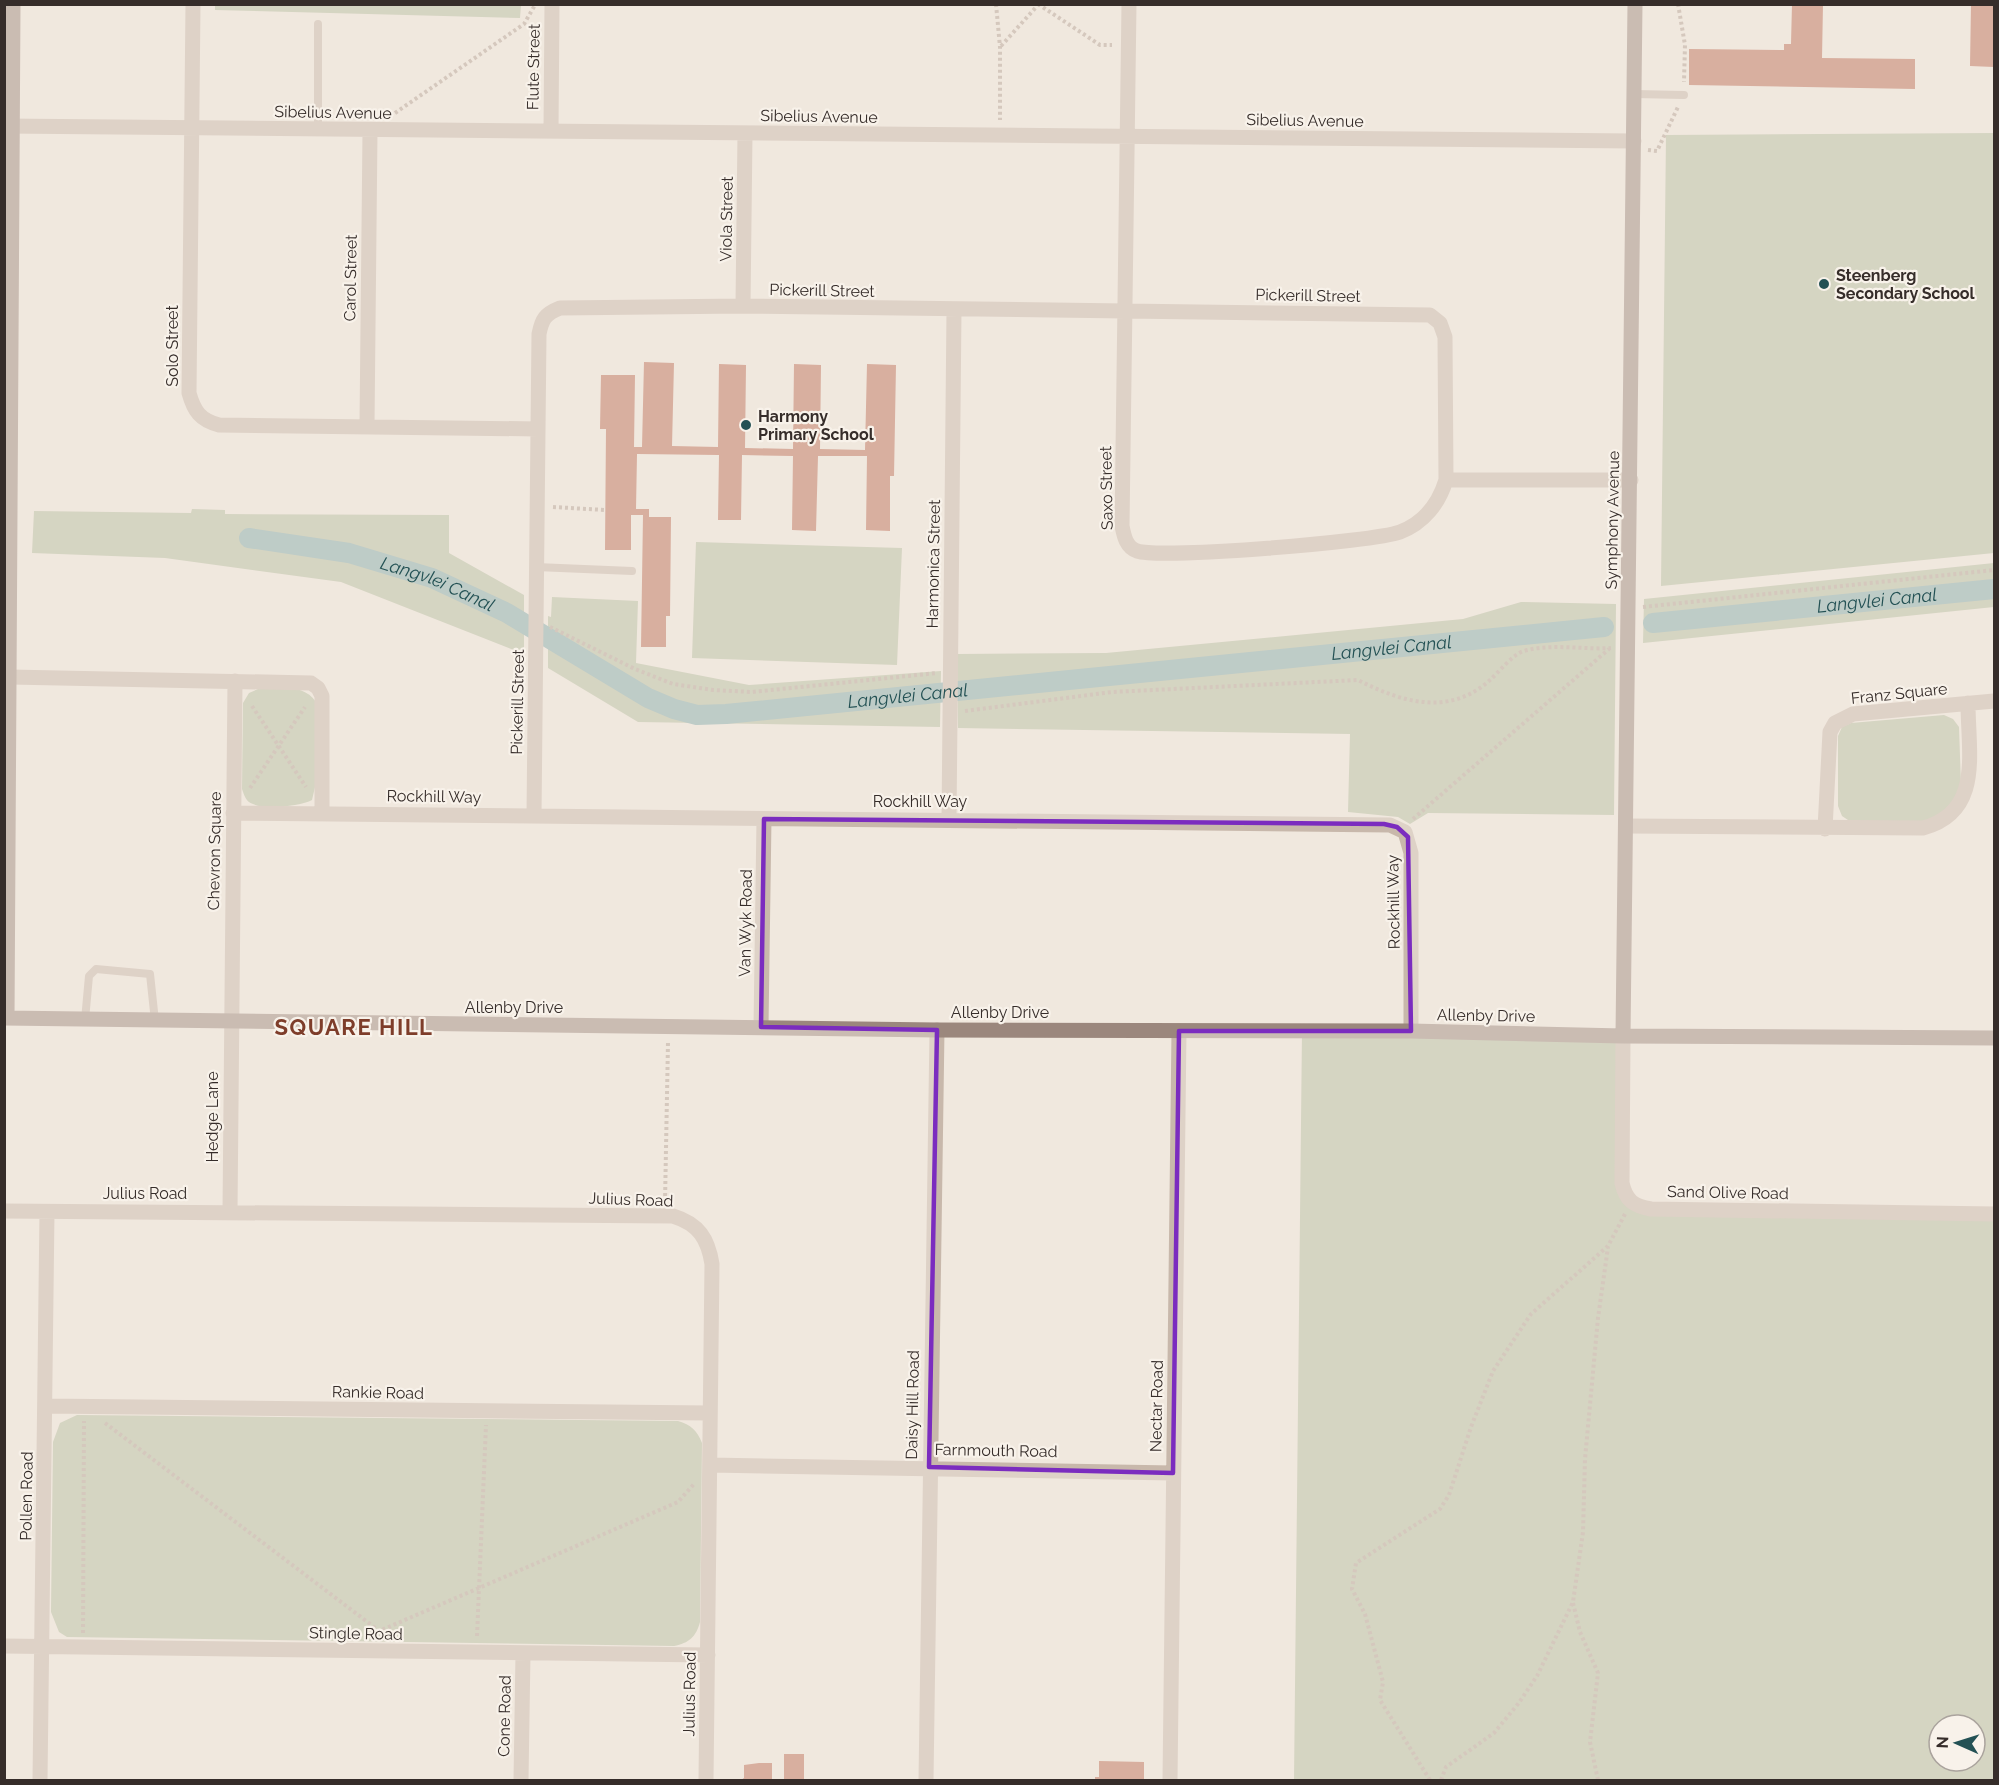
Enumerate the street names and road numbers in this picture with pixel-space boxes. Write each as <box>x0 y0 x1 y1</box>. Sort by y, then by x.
street label: Flute Street <box>523 23 544 110</box>
street label: Sibelius Avenue <box>274 102 392 123</box>
street label: Sibelius Avenue <box>760 106 878 127</box>
street label: Sibelius Avenue <box>1246 110 1364 131</box>
street label: Viola Street <box>716 176 737 262</box>
street label: Carol Street <box>340 234 361 322</box>
street label: Pickerill Street <box>769 280 875 301</box>
street label: Pickerill Street <box>1255 285 1361 306</box>
street label: Solo Street <box>163 305 182 387</box>
street label: Saxo Street <box>1096 445 1117 530</box>
street label: Symphony Avenue <box>1602 451 1623 589</box>
street label: Harmonica Street <box>923 499 944 629</box>
street label: Pickerill Street <box>507 649 528 755</box>
street label: Franz Square <box>1850 679 1948 708</box>
street label: Rockhill Way <box>387 786 482 807</box>
street label: Chevron Square <box>204 791 225 911</box>
street label: Rockhill Way <box>873 792 968 811</box>
street label: Rockhill Way <box>1383 854 1404 949</box>
street label: Van Wyk Road <box>735 869 756 977</box>
street label: Allenby Drive <box>465 998 563 1017</box>
street label: Allenby Drive <box>951 1003 1049 1022</box>
street label: Allenby Drive <box>1437 1005 1535 1026</box>
street label: Hedge Lane <box>203 1071 222 1163</box>
street label: Sand Olive Road <box>1667 1182 1789 1203</box>
street label: Julius Road <box>103 1184 187 1203</box>
street label: Julius Road <box>588 1189 674 1210</box>
street label: Daisy Hill Road <box>902 1350 923 1460</box>
street label: Nectar Road <box>1146 1360 1167 1452</box>
street label: Rankie Road <box>332 1382 424 1403</box>
street label: Farnmouth Road <box>934 1440 1058 1461</box>
street label: Pollen Road <box>16 1451 37 1541</box>
street label: Stingle Road <box>309 1623 403 1644</box>
street label: Julius Road <box>679 1651 700 1736</box>
street label: Cone Road <box>494 1675 515 1757</box>

